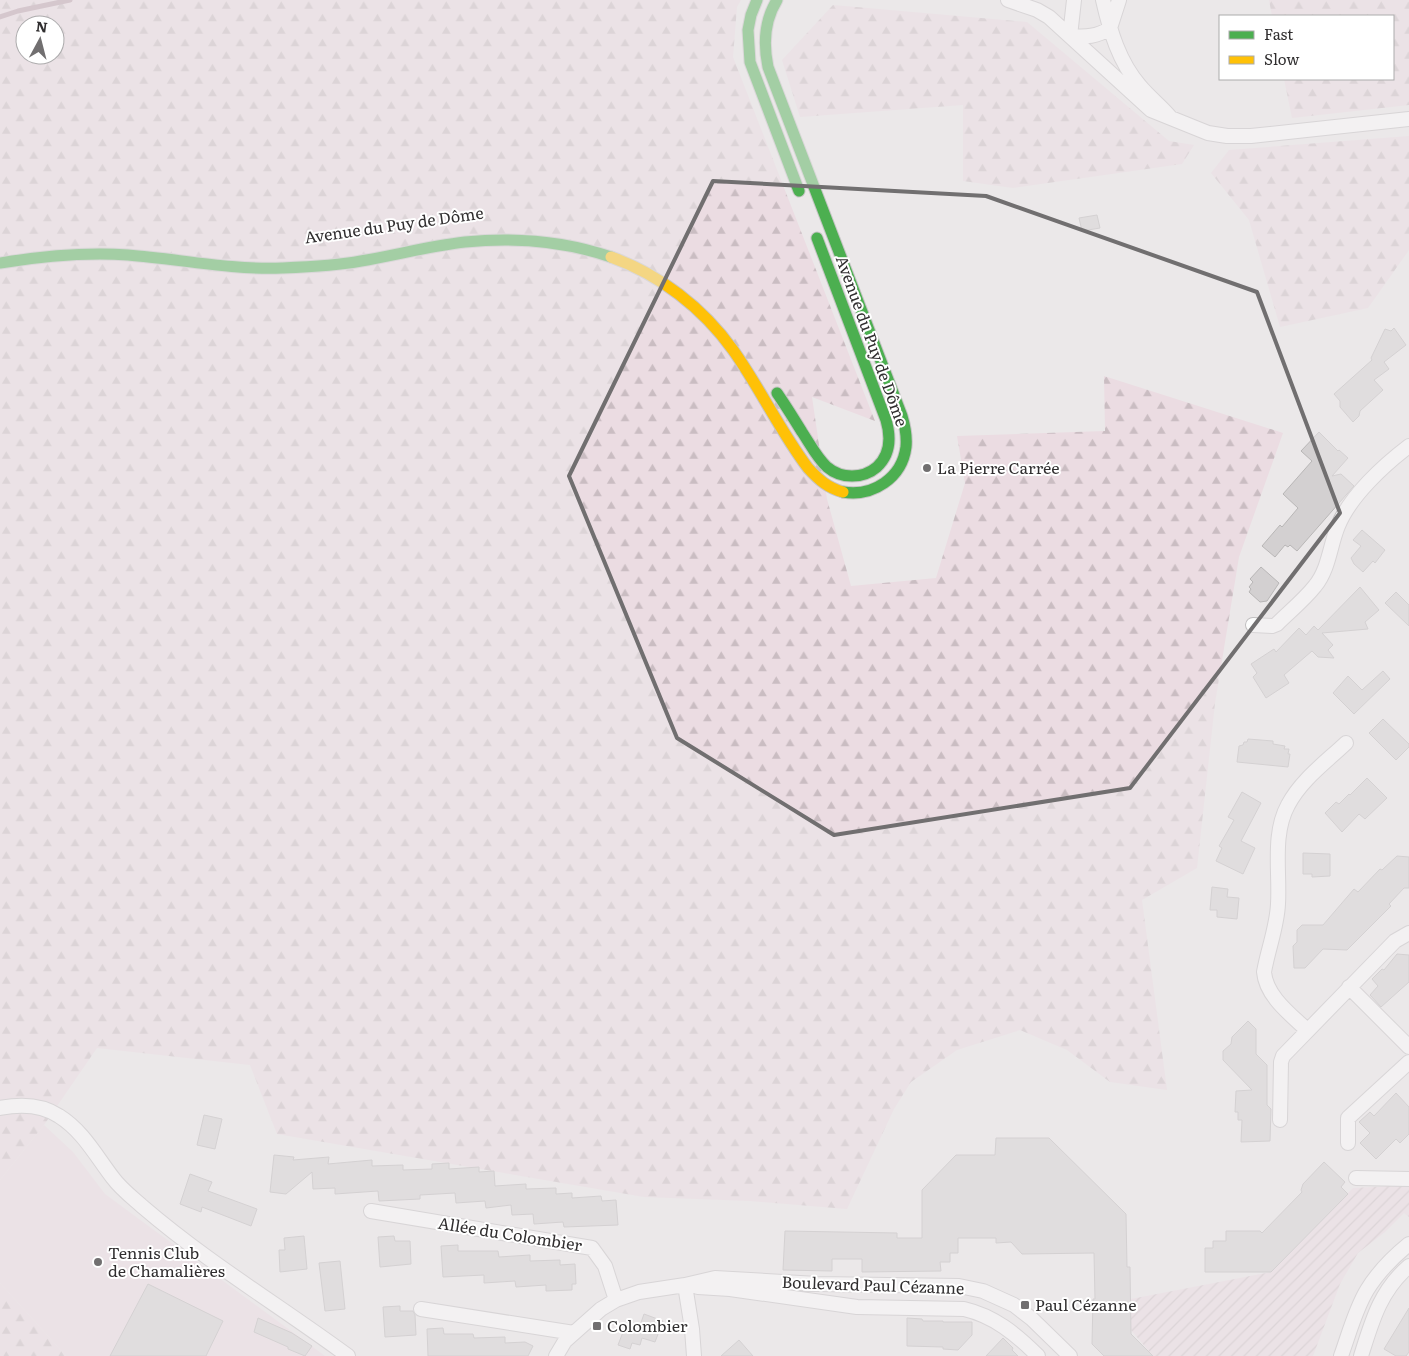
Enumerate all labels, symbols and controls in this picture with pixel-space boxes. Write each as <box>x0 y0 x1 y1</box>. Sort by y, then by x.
north arrow <box>15 15 65 65</box>
text: N <box>35 15 49 37</box>
legend <box>1219 15 1394 80</box>
text: Fast <box>1264 22 1293 45</box>
text: Slow <box>1264 47 1299 70</box>
street label: Avenue du Puy de Dôme <box>303 200 485 248</box>
street label: Avenue du Puy de Dôme <box>831 252 915 429</box>
place label: La Pierre Carrée <box>937 455 1060 479</box>
marker: La Pierre Carrée <box>921 462 933 474</box>
street label: Allée du Colombier <box>436 1210 584 1256</box>
place label: Tennis Club de Chamalières <box>108 1240 225 1282</box>
marker: Tennis Club de Chamalières <box>92 1256 104 1268</box>
street label: Boulevard Paul Cézanne <box>781 1269 965 1299</box>
place label: Paul Cézanne <box>1035 1292 1136 1316</box>
marker: Paul Cézanne <box>1019 1299 1031 1311</box>
place label: Colombier <box>607 1313 688 1337</box>
marker: Colombier <box>591 1320 603 1332</box>

